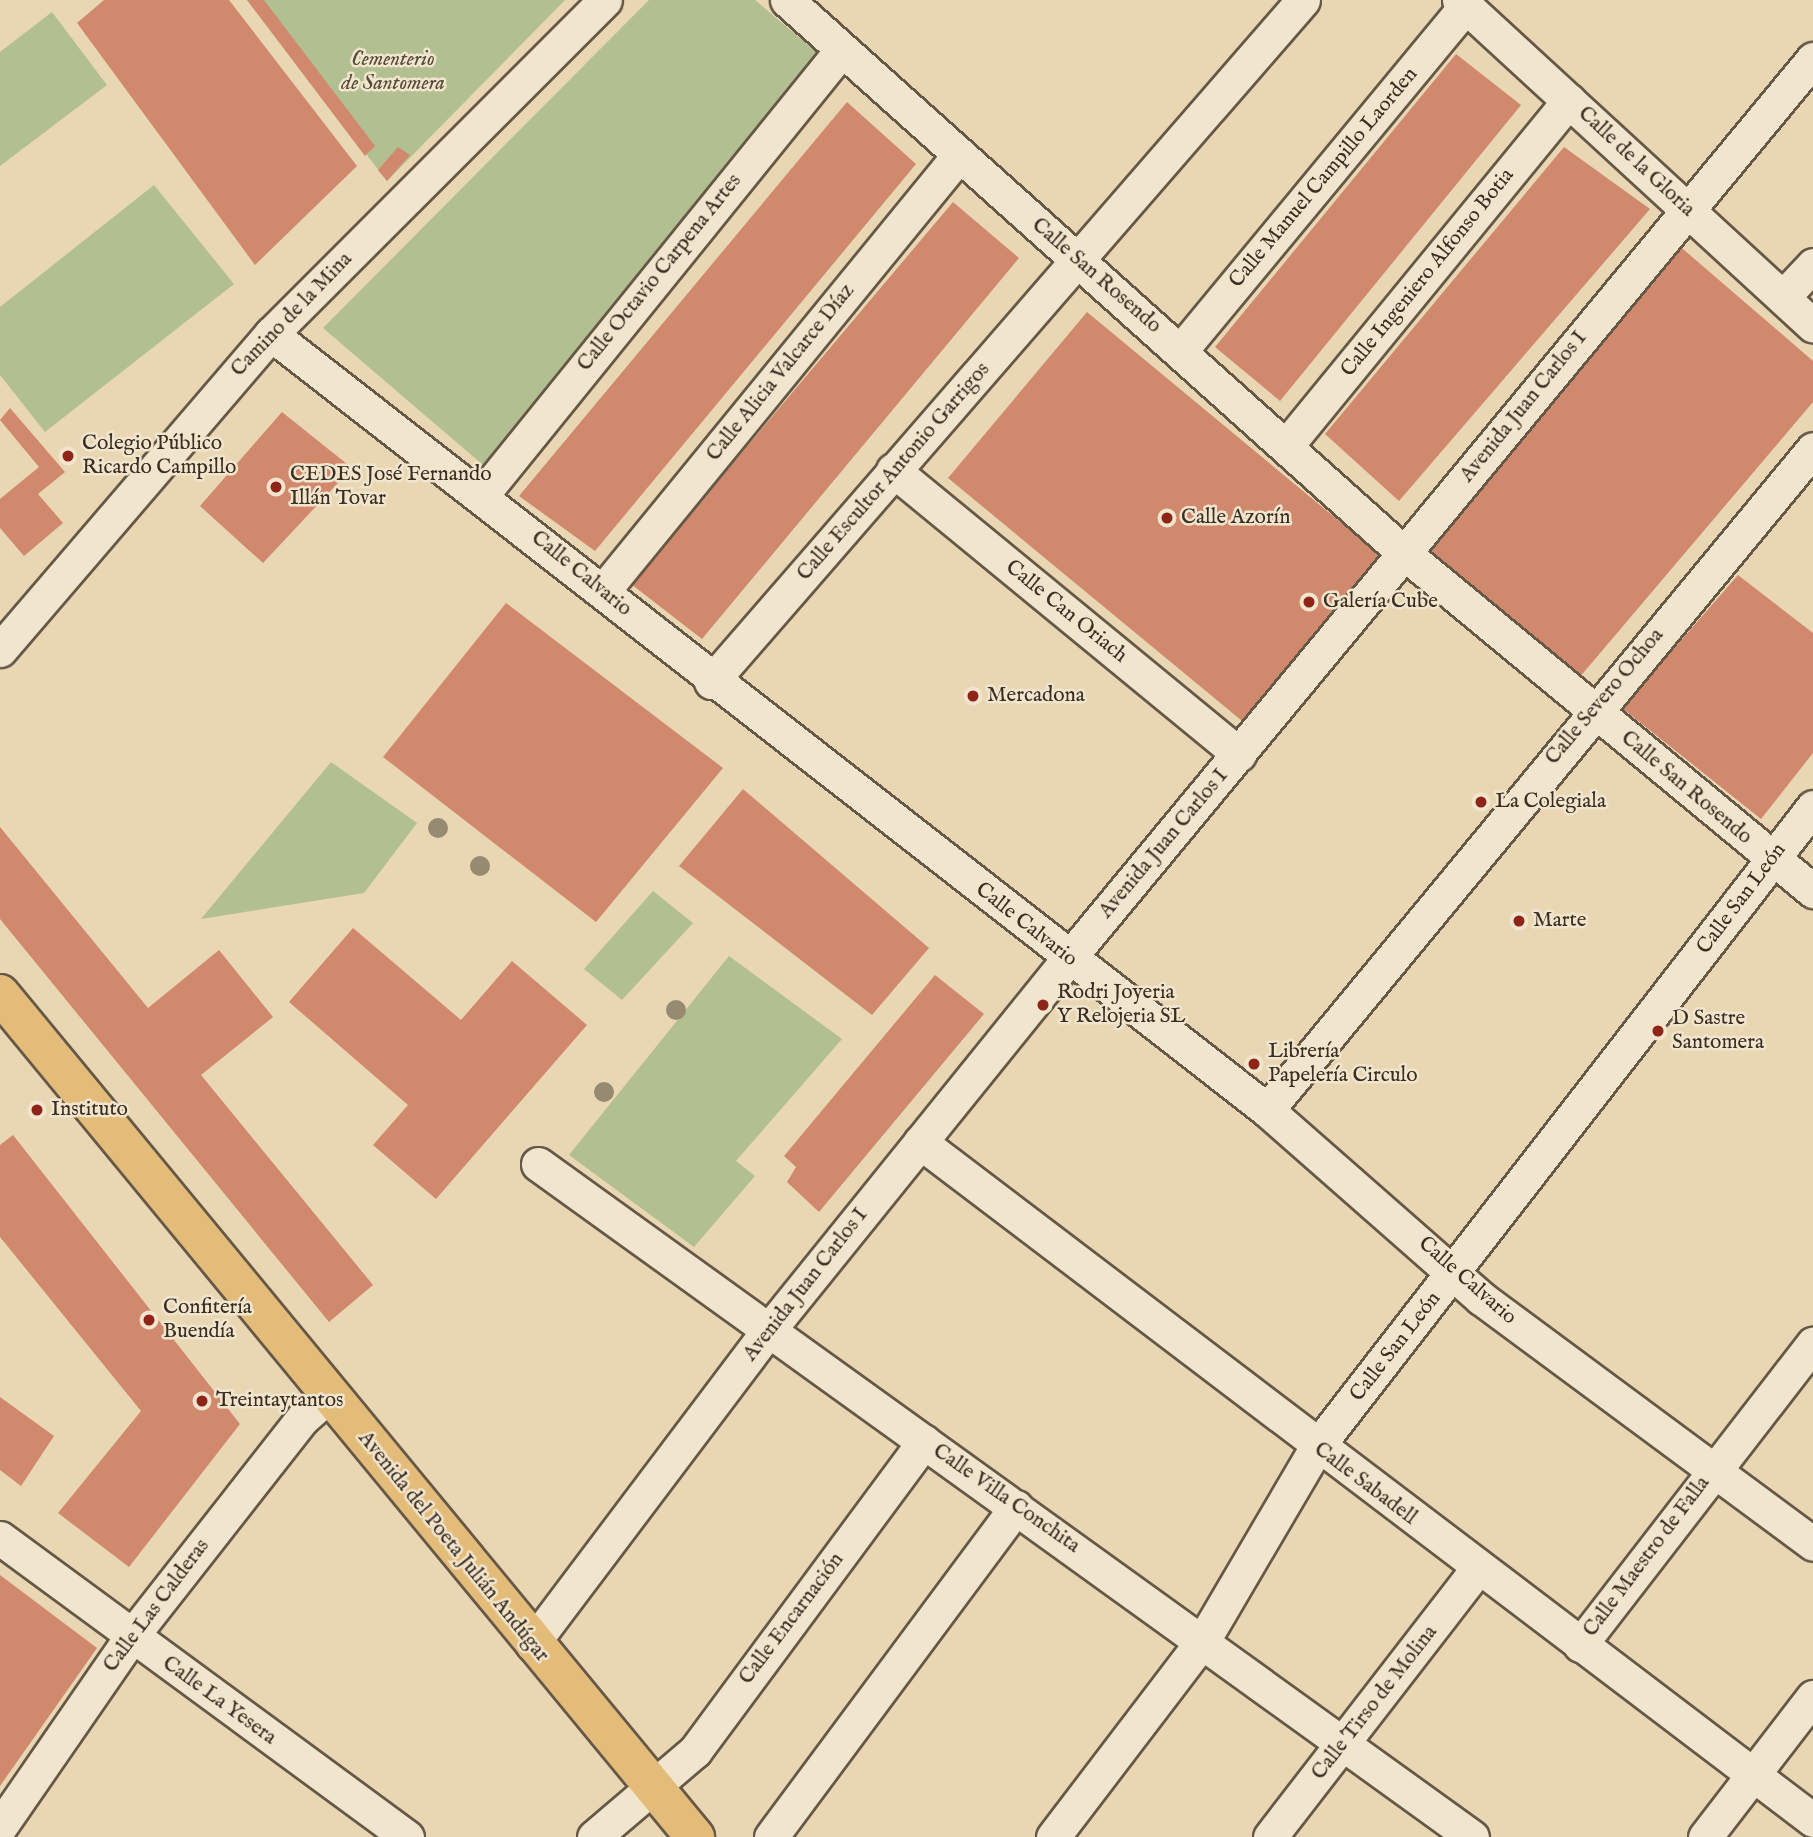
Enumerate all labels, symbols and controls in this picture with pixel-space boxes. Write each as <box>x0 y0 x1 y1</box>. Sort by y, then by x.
park label: Cementerio de Santomera <box>341 47 445 97</box>
street label: Calle Manuel Campillo Laorden <box>1224 63 1424 293</box>
street label: Calle de la Gloria <box>1572 101 1700 223</box>
street label: Calle Ingeniero Alfonso Botia <box>1336 164 1520 382</box>
street label: Calle Octavio Carpena Artes <box>573 169 747 377</box>
street label: Calle San Rosendo <box>1026 213 1166 339</box>
street label: Camino de la Mina <box>226 247 358 383</box>
street label: Calle Alicia Valcarce Díaz <box>702 279 860 467</box>
street label: Avenida Juan Carlos I <box>1455 326 1593 488</box>
street label: Calle Escultor Antonio Garrigos <box>792 358 996 586</box>
place label: Colegio Público Ricardo Campillo <box>82 431 236 481</box>
marker: Colegio Público Ricardo Campillo <box>60 448 76 464</box>
place label: CEDES José Fernando Illán Tovar <box>290 462 491 512</box>
marker: CEDES José Fernando Illán Tovar <box>268 479 284 495</box>
place label: Calle Azorín <box>1181 505 1290 531</box>
marker: Calle Azorín <box>1159 510 1175 526</box>
street label: Calle Calvario <box>526 526 636 622</box>
street label: Calle Can Oriach <box>1000 555 1132 669</box>
place label: Galería Cube <box>1323 589 1438 615</box>
marker: Galería Cube <box>1301 594 1317 610</box>
street label: Calle Severo Ochoa <box>1541 624 1669 770</box>
place label: Mercadona <box>987 683 1085 709</box>
marker: Mercadona <box>965 688 981 704</box>
street label: Calle San Rosendo <box>1615 726 1757 850</box>
street label: Avenida Juan Carlos I <box>1094 764 1234 924</box>
place label: La Colegiala <box>1495 789 1606 815</box>
marker: La Colegiala <box>1473 794 1489 810</box>
street label: Calle San León <box>1692 839 1792 959</box>
street label: Calle Calvario <box>970 877 1082 973</box>
place label: Marte <box>1533 908 1586 934</box>
marker: Marte <box>1511 913 1527 929</box>
place label: Rodri Joyeria Y Relojeria SL <box>1057 980 1186 1030</box>
marker: Rodri Joyeria Y Relojeria SL <box>1035 997 1051 1013</box>
place label: D Sastre Santomera <box>1672 1006 1764 1056</box>
marker: D Sastre Santomera <box>1650 1023 1666 1039</box>
place label: Librería Papelería Circulo <box>1268 1039 1417 1089</box>
marker: Librería Papelería Circulo <box>1246 1056 1262 1072</box>
place label: Instituto <box>51 1097 128 1123</box>
marker: Instituto <box>29 1102 45 1118</box>
street label: Avenida Juan Carlos I <box>738 1203 874 1367</box>
street label: Calle Calvario <box>1413 1231 1521 1331</box>
street label: Calle San León <box>1345 1287 1447 1407</box>
place label: Confitería Buendía <box>163 1295 252 1345</box>
marker: Confitería Buendía <box>141 1312 157 1328</box>
place label: Treintaytantos <box>216 1388 343 1414</box>
marker: Treintaytantos <box>194 1393 210 1409</box>
street label: Avenida del Poeta Julián Andúgar <box>352 1427 554 1667</box>
street label: Calle Sabadell <box>1309 1437 1421 1531</box>
street label: Calle Villa Conchita <box>928 1439 1084 1559</box>
street label: Calle Maestro de Falla <box>1578 1472 1716 1642</box>
street label: Calle Las Calderas <box>99 1534 215 1678</box>
street label: Calle Encarnación <box>734 1548 850 1690</box>
street label: Calle Tirso de Molina <box>1307 1621 1443 1785</box>
street label: Calle La Yesera <box>157 1651 281 1751</box>

